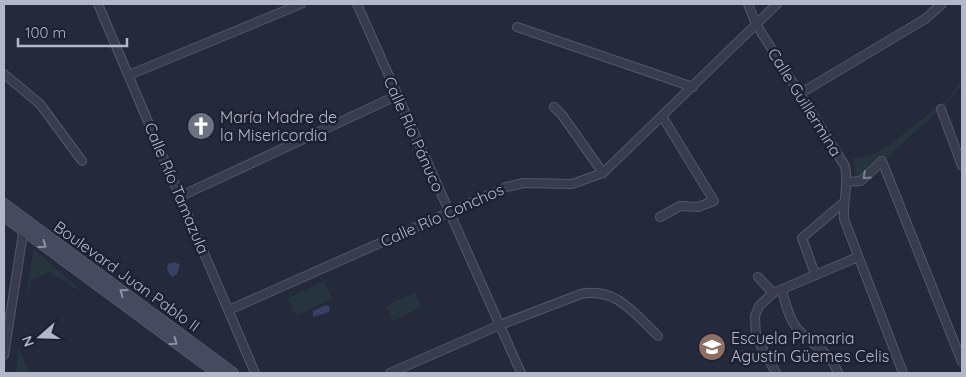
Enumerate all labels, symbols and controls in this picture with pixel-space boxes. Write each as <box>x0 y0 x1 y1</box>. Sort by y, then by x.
scale bar <box>18 15 126 47</box>
text: 100 m <box>25 23 66 42</box>
street label: Calle Guillermina <box>764 44 846 160</box>
street label: Calle Río Pánuco <box>380 73 448 195</box>
place label: María Madre de la Misericordia <box>220 107 337 145</box>
church icon: María Madre de la Misericordia <box>186 111 216 141</box>
street label: Calle Río Tamazula <box>140 119 214 257</box>
one-way arrow <box>863 170 872 179</box>
street label: Calle Río Conchos <box>377 179 507 251</box>
street label: Boulevard Juan Pablo II <box>50 216 204 336</box>
one-way arrow <box>37 239 47 248</box>
one-way arrow <box>119 289 129 298</box>
north arrow <box>15 312 65 362</box>
place label: Escuela Primaria Agustín Güemes Celis <box>731 328 889 366</box>
school or university icon: Escuela Primaria Agustín Güemes Celis <box>697 332 727 362</box>
text: N <box>18 334 38 349</box>
one-way arrow <box>168 336 177 344</box>

